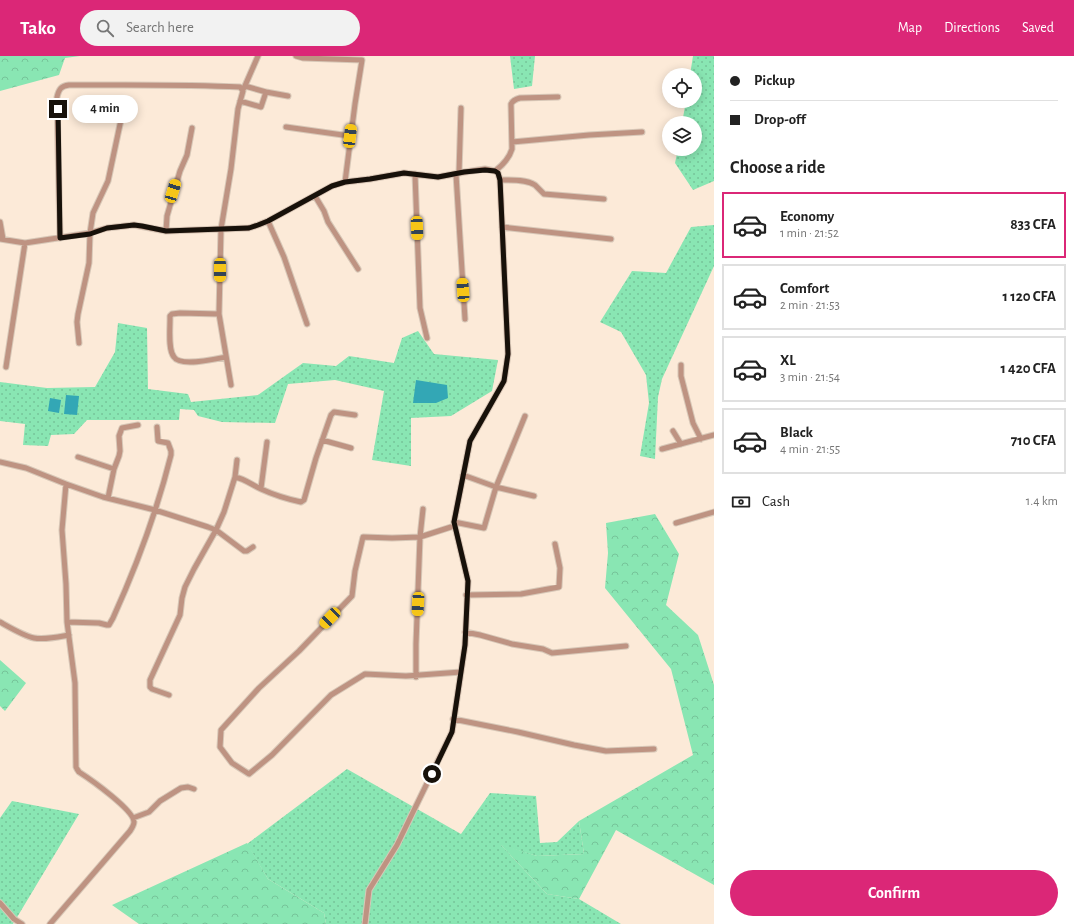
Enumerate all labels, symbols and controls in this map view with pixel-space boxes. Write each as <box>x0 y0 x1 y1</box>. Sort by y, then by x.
search box <box>80 10 360 46</box>
icon: search <box>94 17 116 39</box>
text: Tako <box>20 19 56 38</box>
text: Search here <box>126 20 194 35</box>
text: Map <box>898 21 922 35</box>
text: Directions <box>944 21 1000 35</box>
text: Saved <box>1022 21 1054 35</box>
map controls <box>662 68 702 156</box>
button: locate <box>662 68 702 108</box>
text: Pickup <box>754 73 795 88</box>
callout: 4 min <box>72 95 138 123</box>
route end <box>49 100 67 118</box>
text: 4 min <box>90 102 120 115</box>
text: Drop-off <box>754 112 806 127</box>
button: layers <box>662 116 702 156</box>
car <box>343 123 357 149</box>
text: Choose a ride <box>730 159 825 177</box>
car <box>164 178 182 204</box>
icon: car <box>732 207 768 243</box>
text: Economy <box>780 209 834 224</box>
car <box>411 216 423 240</box>
text: 833 CFA <box>1010 217 1056 232</box>
text: 1 min · 21:52 <box>780 227 839 240</box>
car <box>214 258 226 282</box>
car <box>456 278 470 302</box>
icon: car <box>732 279 768 315</box>
text: Comfort <box>780 281 829 296</box>
text: 1 120 CFA <box>1003 289 1056 304</box>
text: 2 min · 21:53 <box>780 299 840 312</box>
icon: car <box>732 351 768 387</box>
text: XL <box>780 353 796 368</box>
text: 1 420 CFA <box>1000 361 1056 376</box>
text: 3 min · 21:54 <box>780 371 840 384</box>
icon: car <box>732 423 768 459</box>
text: Black <box>780 425 813 440</box>
text: 710 CFA <box>1011 433 1056 448</box>
text: 4 min · 21:55 <box>780 443 840 456</box>
icon: cash <box>730 491 752 513</box>
text: Cash <box>762 494 790 509</box>
text: 1.4 km <box>1026 495 1058 508</box>
car <box>411 592 425 616</box>
car <box>317 605 343 631</box>
route start <box>423 765 441 783</box>
button: Confirm <box>730 870 1058 916</box>

